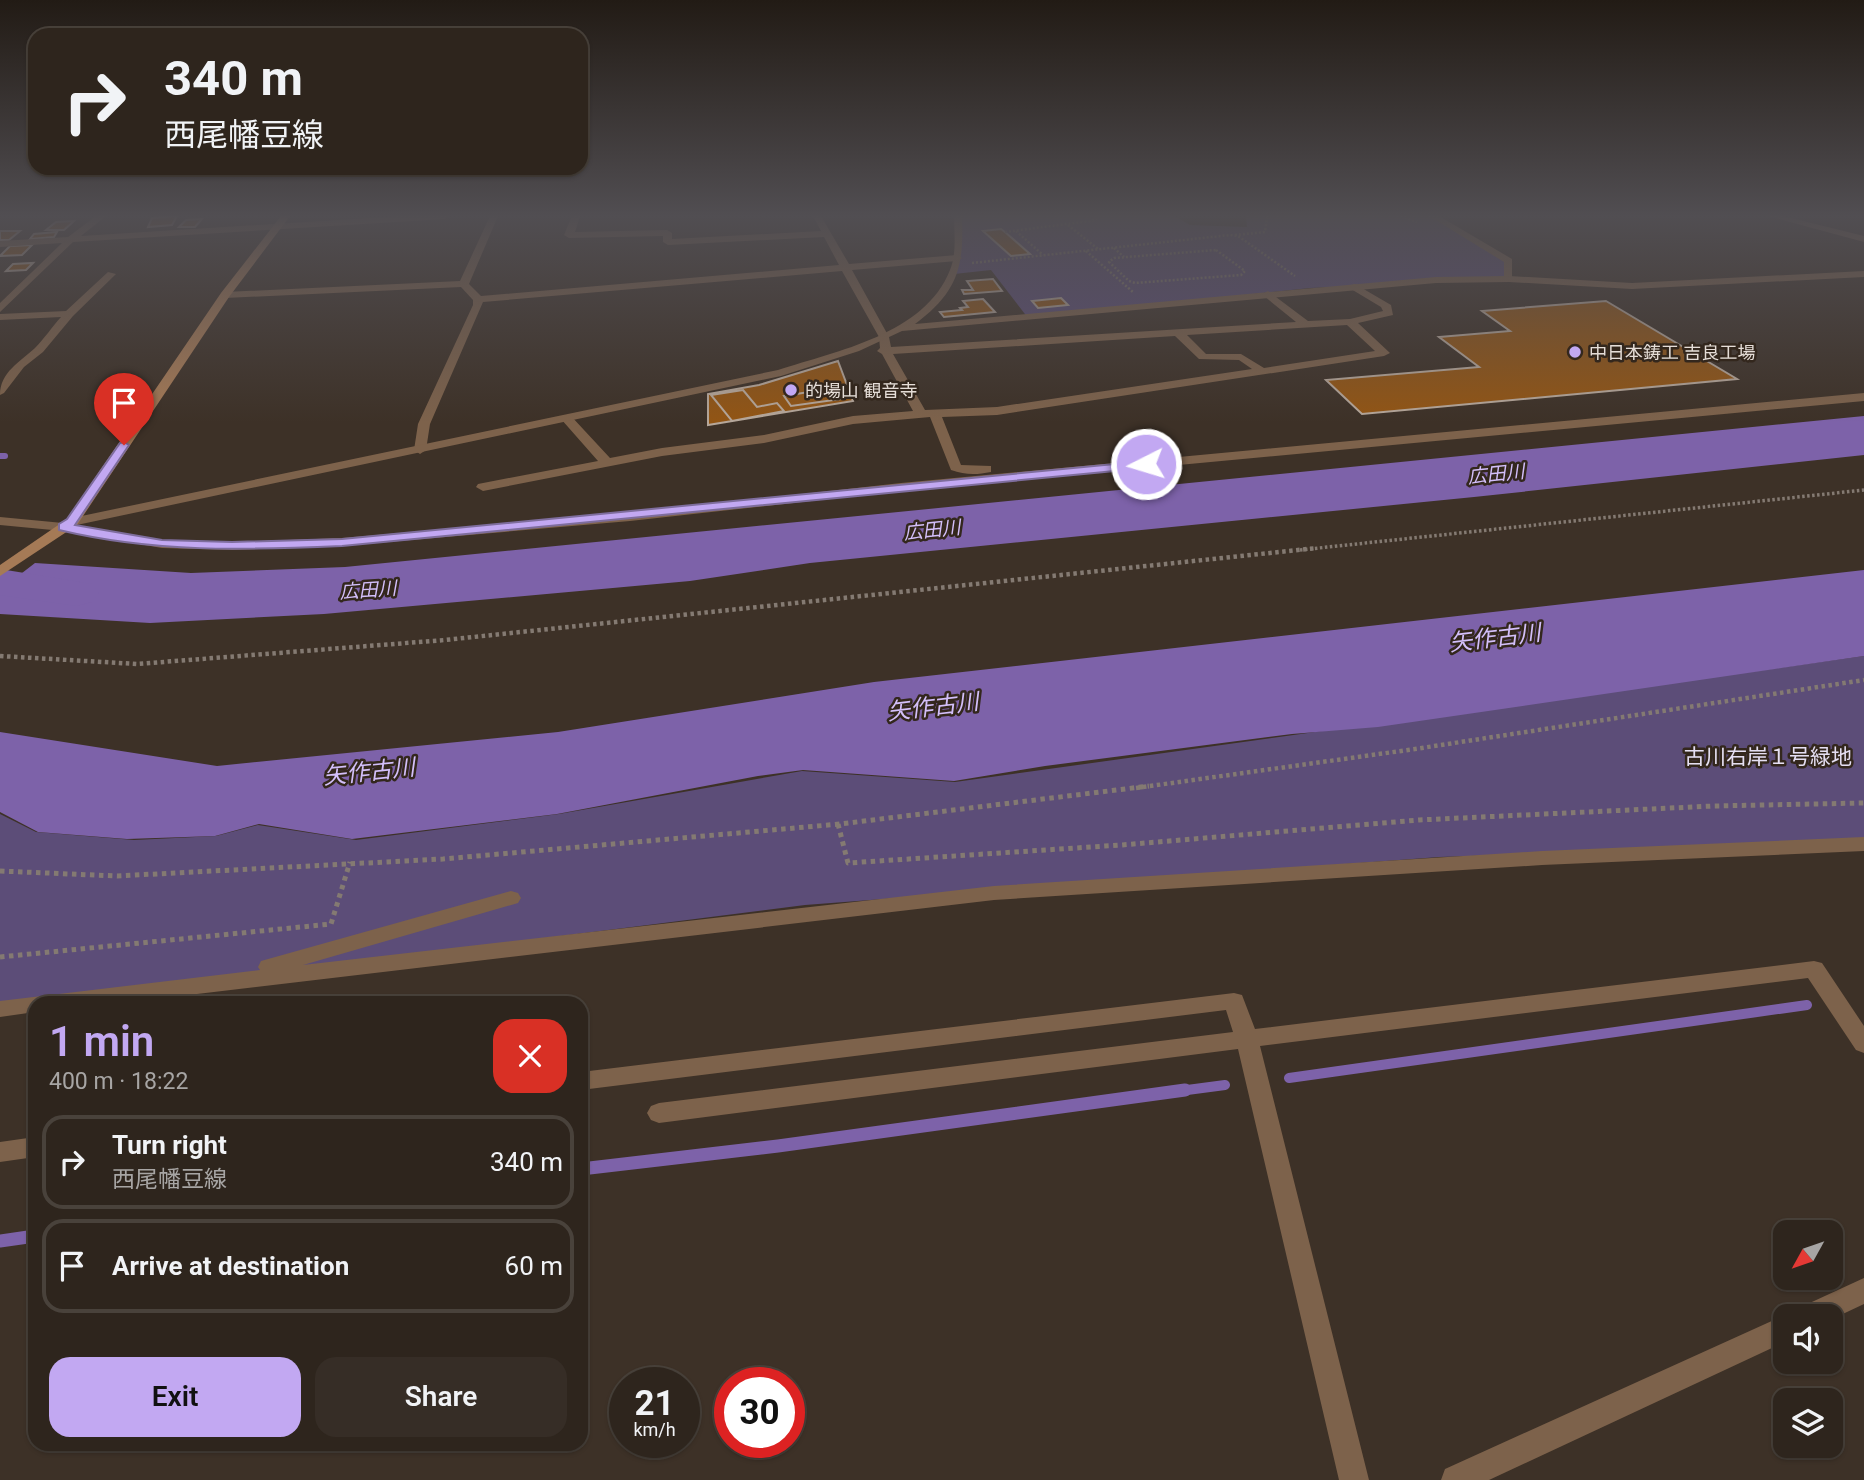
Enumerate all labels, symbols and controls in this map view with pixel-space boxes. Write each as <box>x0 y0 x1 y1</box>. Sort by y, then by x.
text: 340 m <box>164 50 303 107</box>
icon: right <box>49 56 140 147</box>
text: 西尾幡豆線 <box>164 116 324 154</box>
place label: 中日本鋳工 吉良工場 <box>1589 342 1755 363</box>
marker: 中日本鋳工 吉良工場 <box>1567 344 1583 360</box>
pin <box>94 373 154 445</box>
place label: 的場山 観音寺 <box>805 380 917 401</box>
marker: 的場山 観音寺 <box>783 382 799 398</box>
icon: arrive <box>105 384 143 422</box>
position arrow <box>1109 427 1183 501</box>
water label: 広田川 <box>1466 459 1528 488</box>
water label: 広田川 <box>902 515 964 544</box>
water label: 広田川 <box>339 576 399 603</box>
water label: 矢作古川 <box>1448 619 1545 657</box>
water label: 矢作古川 <box>886 688 983 726</box>
park label: 古川右岸１号緑地 <box>1684 745 1852 769</box>
water label: 矢作古川 <box>322 753 419 790</box>
text: 1 min <box>49 1017 154 1066</box>
button: close <box>493 1019 567 1093</box>
text: 400 m · 18:22 <box>49 1068 188 1095</box>
text: Turn right <box>112 1130 227 1160</box>
icon: right <box>53 1143 91 1181</box>
text: 340 m <box>490 1147 563 1177</box>
text: 西尾幡豆線 <box>112 1166 227 1193</box>
north arrow <box>1773 1220 1843 1290</box>
map controls <box>1773 1220 1843 1458</box>
icon: arrive <box>53 1247 91 1285</box>
text: Arrive at destination <box>112 1251 349 1281</box>
text: 60 m <box>505 1251 563 1281</box>
button: sound <box>1773 1304 1843 1374</box>
button: Exit <box>49 1357 301 1437</box>
button: Share <box>315 1357 567 1437</box>
speed limit sign: 30 <box>714 1367 805 1458</box>
text: 21 <box>634 1383 675 1424</box>
button: layers <box>1773 1388 1843 1458</box>
text: km/h <box>633 1419 676 1440</box>

